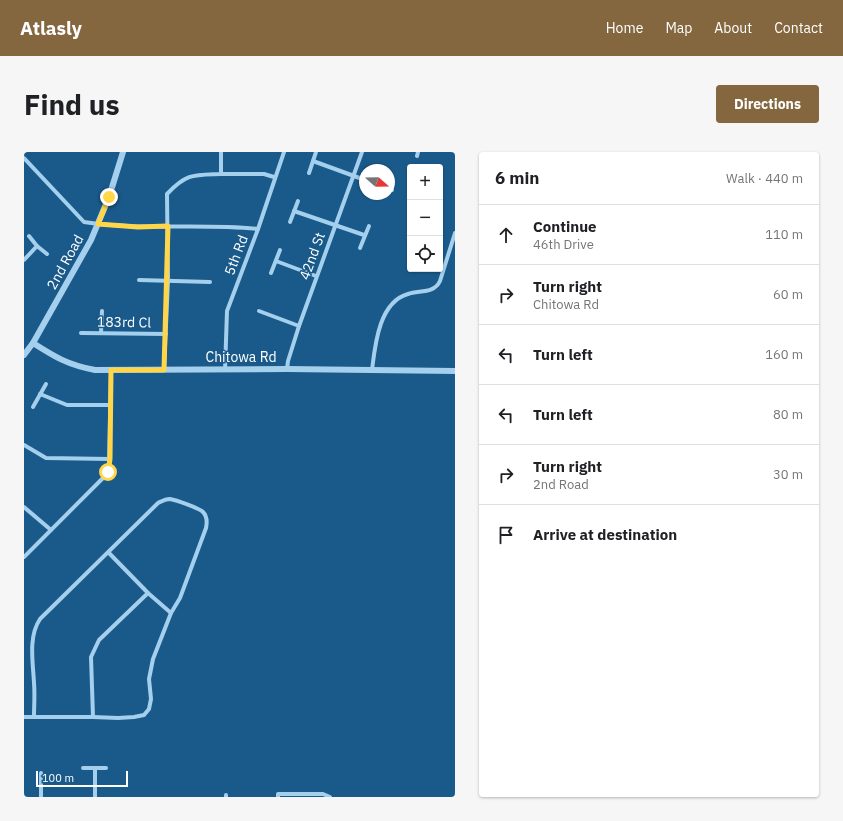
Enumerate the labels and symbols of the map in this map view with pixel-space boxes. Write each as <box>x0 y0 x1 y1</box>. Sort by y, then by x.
north arrow <box>359 164 395 200</box>
route end <box>100 188 118 206</box>
street label: 42nd St <box>295 230 329 282</box>
street label: 2nd Road <box>43 231 87 293</box>
street label: 5th Rd <box>220 232 252 278</box>
street label: 183rd Cl <box>97 313 151 331</box>
street label: Chitowa Rd <box>205 348 277 366</box>
route start <box>99 463 117 481</box>
scale bar <box>36 769 128 788</box>

